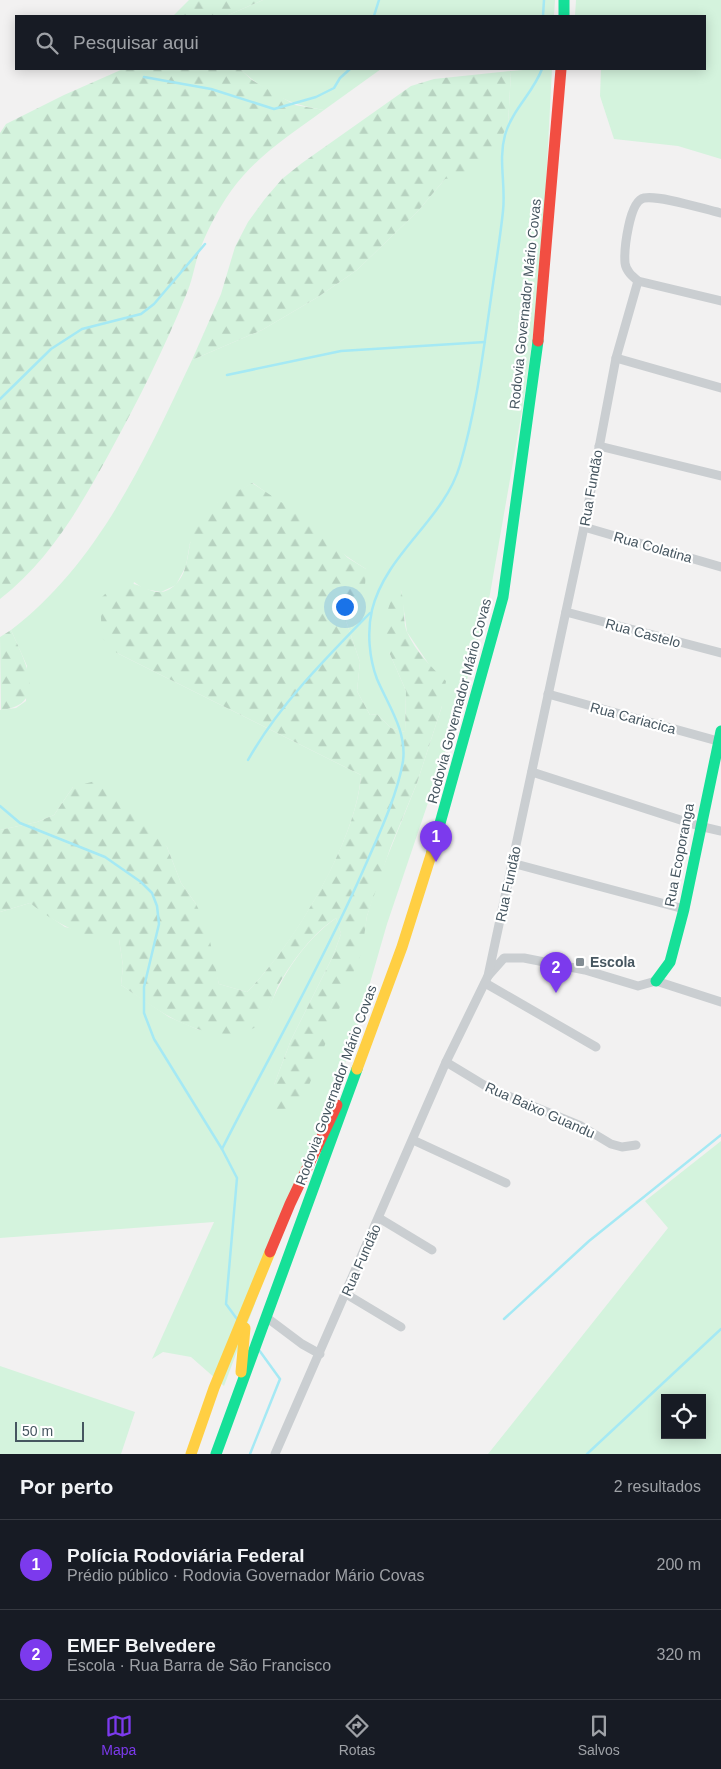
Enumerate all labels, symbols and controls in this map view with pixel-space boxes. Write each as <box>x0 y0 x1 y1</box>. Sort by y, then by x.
search box <box>15 15 706 70</box>
icon: search <box>33 29 61 57</box>
text: Pesquisar aqui <box>73 32 199 53</box>
street label: Rodovia Governador Mário Covas <box>506 198 544 410</box>
street label: Rua Fundão <box>576 448 606 527</box>
street label: Rua Colatina <box>612 528 694 566</box>
your location <box>332 594 358 620</box>
street label: Rodovia Governador Mário Covas <box>424 597 494 805</box>
street label: Rua Castelo <box>604 615 682 651</box>
street label: Rua Cariacica <box>588 699 678 737</box>
street label: Rua Ecoporanga <box>661 802 697 908</box>
pin: 1 <box>420 821 452 862</box>
street label: Rua Fundão <box>492 844 524 923</box>
pin: 2 <box>540 952 572 993</box>
place label: Escola <box>590 954 635 970</box>
marker: Escola <box>574 956 586 968</box>
street label: Rodovia Governador Mário Covas <box>292 983 380 1187</box>
street label: Rua Baixo Guandu <box>483 1079 597 1141</box>
street label: Rua Fundão <box>338 1221 384 1298</box>
map controls <box>661 1394 706 1439</box>
button: locate <box>661 1394 706 1439</box>
scale bar <box>15 1419 84 1442</box>
text: 50 m <box>22 1423 53 1439</box>
text: Por perto <box>20 1475 113 1498</box>
text: 2 resultados <box>614 1478 701 1495</box>
text: Polícia Rodoviária Federal <box>67 1545 305 1566</box>
text: 1 <box>32 1556 40 1573</box>
text: 200 m <box>657 1556 701 1573</box>
text: Prédio público · Rodovia Governador Mário Covas <box>67 1567 425 1584</box>
text: EMEF Belvedere <box>67 1635 216 1656</box>
text: 2 <box>32 1646 40 1663</box>
text: 320 m <box>657 1646 701 1663</box>
text: Escola · Rua Barra de São Francisco <box>67 1657 331 1674</box>
tab: Mapa <box>101 1712 136 1758</box>
tab: Rotas <box>339 1712 375 1758</box>
tab: Salvos <box>578 1712 620 1758</box>

